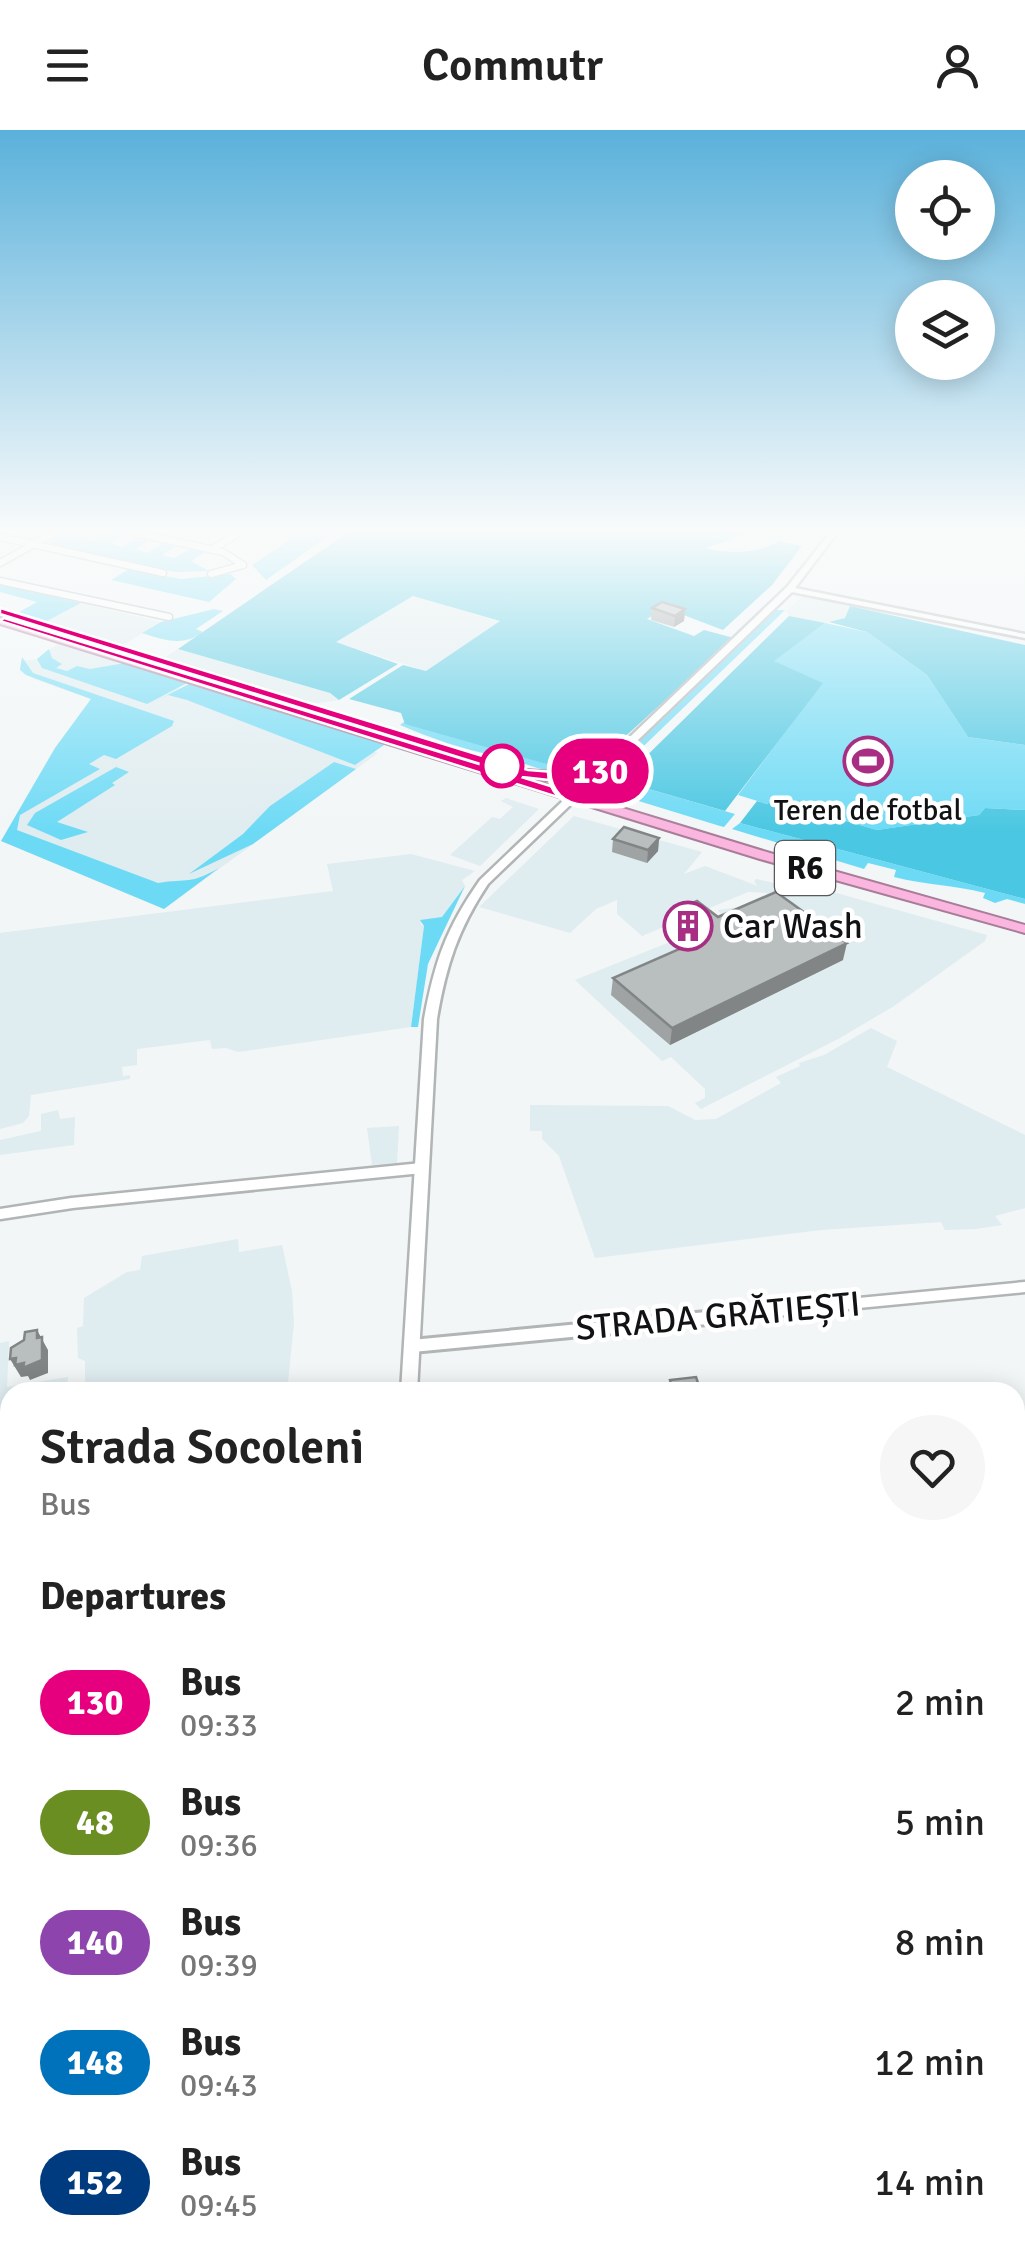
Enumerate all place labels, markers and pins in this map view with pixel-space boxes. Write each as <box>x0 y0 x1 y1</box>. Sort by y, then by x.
sports icon: Teren de fotbal <box>842 735 894 787</box>
unlabelled marker <box>481 745 523 787</box>
place label: Teren de fotbal <box>774 792 962 829</box>
building icon: Car Wash <box>662 900 714 952</box>
place label: Car Wash <box>723 905 863 948</box>

